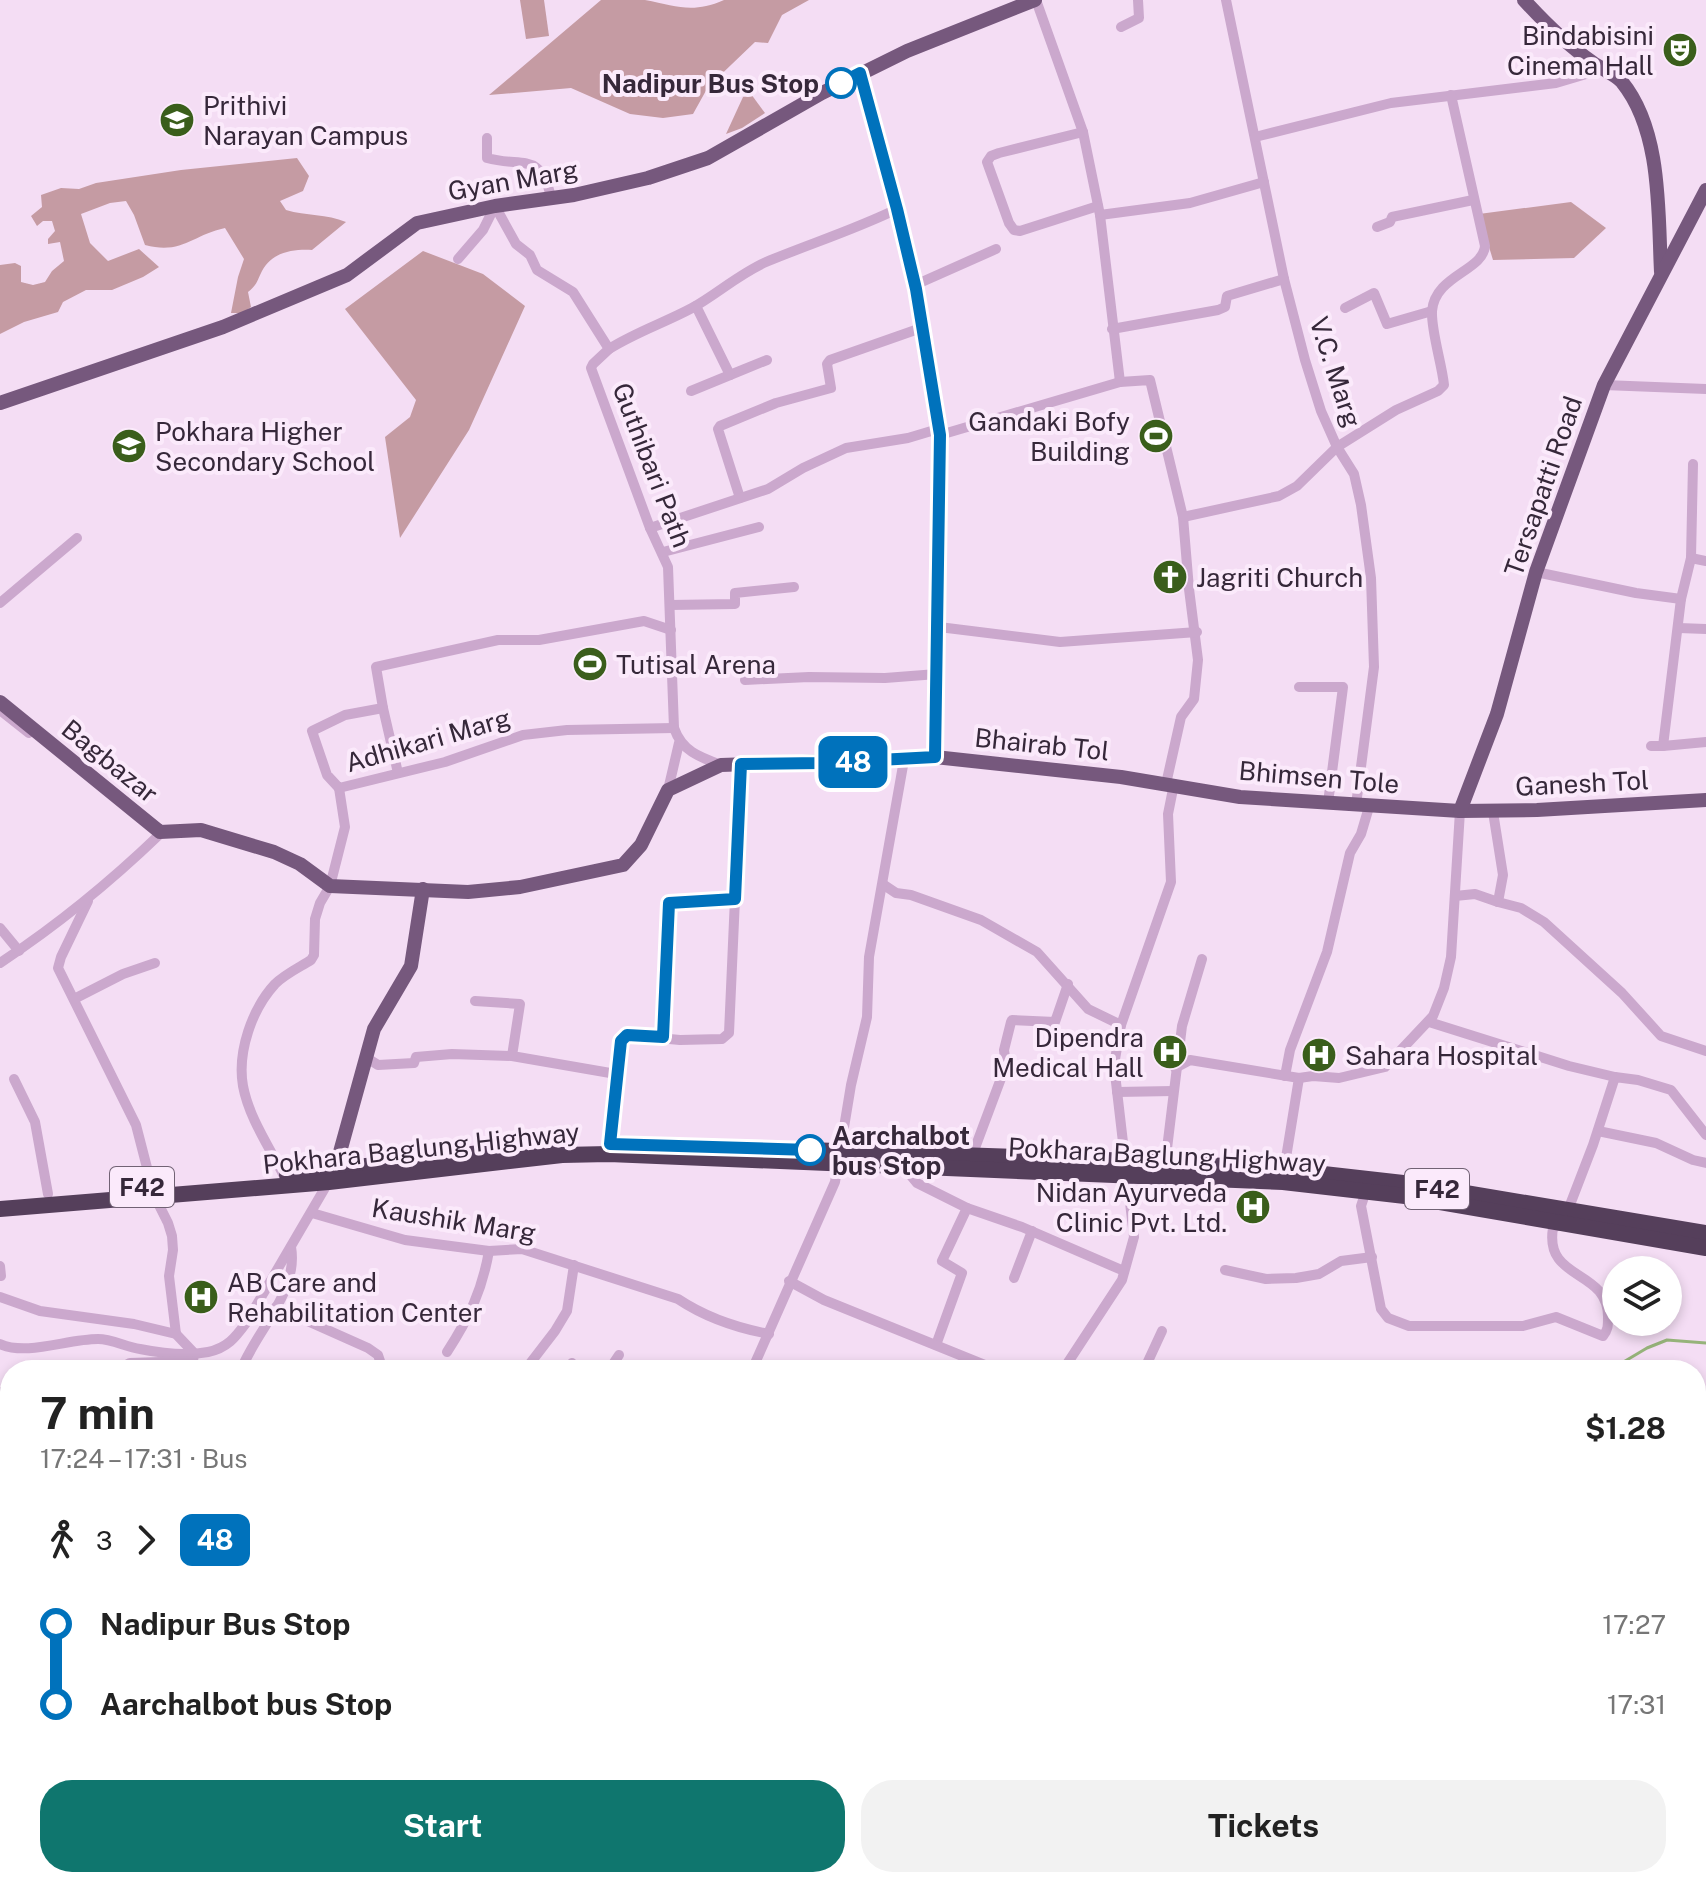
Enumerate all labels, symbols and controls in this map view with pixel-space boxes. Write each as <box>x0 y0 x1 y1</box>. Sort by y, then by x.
place label: Bindabisini Cinema Hall <box>1507 20 1654 81</box>
theatre icon: Bindabisini Cinema Hall <box>1661 31 1699 69</box>
place label: Nadipur Bus Stop <box>602 68 819 99</box>
marker: Nadipur Bus Stop <box>826 68 856 98</box>
place label: Prithivi Narayan Campus <box>203 90 408 151</box>
school or university icon: Prithivi Narayan Campus <box>158 101 196 139</box>
street label: Gyan Marg <box>446 153 580 207</box>
street label: V.C. Marg <box>1304 313 1368 431</box>
street label: Guthibari Path <box>606 378 698 552</box>
street label: Tersapatti Road <box>1498 392 1588 580</box>
place label: Gandaki Bofy Building <box>968 406 1130 467</box>
place label: Pokhara Higher Secondary School <box>155 416 375 477</box>
sports icon: Gandaki Bofy Building <box>1137 417 1175 455</box>
school or university icon: Pokhara Higher Secondary School <box>110 427 148 465</box>
church icon: Jagriti Church <box>1151 558 1189 596</box>
place label: Jagriti Church <box>1196 562 1363 593</box>
sports icon: Tutisal Arena <box>571 645 609 683</box>
place label: Tutisal Arena <box>616 649 776 680</box>
street label: Adhikari Marg <box>342 702 514 778</box>
street label: Bagbazar <box>56 713 164 809</box>
street label: Bhairab Tol <box>973 722 1111 766</box>
line badge: 48 <box>817 736 889 788</box>
text: 48 <box>834 745 872 778</box>
street label: Bhimsen Tole <box>1238 755 1400 799</box>
street label: Ganesh Tol <box>1514 764 1650 802</box>
place label: Dipendra Medical Hall <box>992 1022 1144 1083</box>
hospital icon: Dipendra Medical Hall <box>1151 1033 1189 1071</box>
hospital icon: Sahara Hospital <box>1300 1036 1338 1074</box>
place label: Sahara Hospital <box>1345 1040 1538 1071</box>
street label: Pokhara Baglung Highway <box>261 1116 581 1180</box>
place label: Aarchalbot bus Stop <box>832 1120 970 1181</box>
street label: Pokhara Baglung Highway <box>1007 1131 1327 1179</box>
marker: Aarchalbot bus Stop <box>795 1135 825 1165</box>
road number: F42 <box>110 1167 174 1207</box>
road number: F42 <box>1405 1169 1469 1209</box>
place label: Nidan Ayurveda Clinic Pvt. Ltd. <box>1036 1177 1227 1238</box>
hospital icon: Nidan Ayurveda Clinic Pvt. Ltd. <box>1234 1188 1272 1226</box>
street label: Kaushik Marg <box>370 1192 538 1248</box>
map controls <box>1602 1256 1682 1336</box>
button: layers <box>1602 1256 1682 1336</box>
place label: AB Care and Rehabilitation Center <box>227 1267 483 1328</box>
hospital icon: AB Care and Rehabilitation Center <box>182 1278 220 1316</box>
text: 7 min <box>40 1387 155 1439</box>
text: $1.28 <box>1585 1410 1666 1446</box>
text: 17:24 – 17:31 · Bus <box>40 1443 247 1474</box>
icon: walk <box>40 1518 84 1562</box>
icon: forward <box>124 1518 168 1562</box>
text: 48 <box>196 1523 234 1556</box>
text: 3 <box>96 1525 112 1556</box>
text: Nadipur Bus Stop <box>100 1606 351 1642</box>
text: 17:27 <box>1602 1609 1666 1640</box>
text: Aarchalbot bus Stop <box>100 1686 392 1722</box>
text: 17:31 <box>1607 1689 1666 1720</box>
button: Start <box>40 1780 845 1872</box>
button: Tickets <box>861 1780 1666 1872</box>

